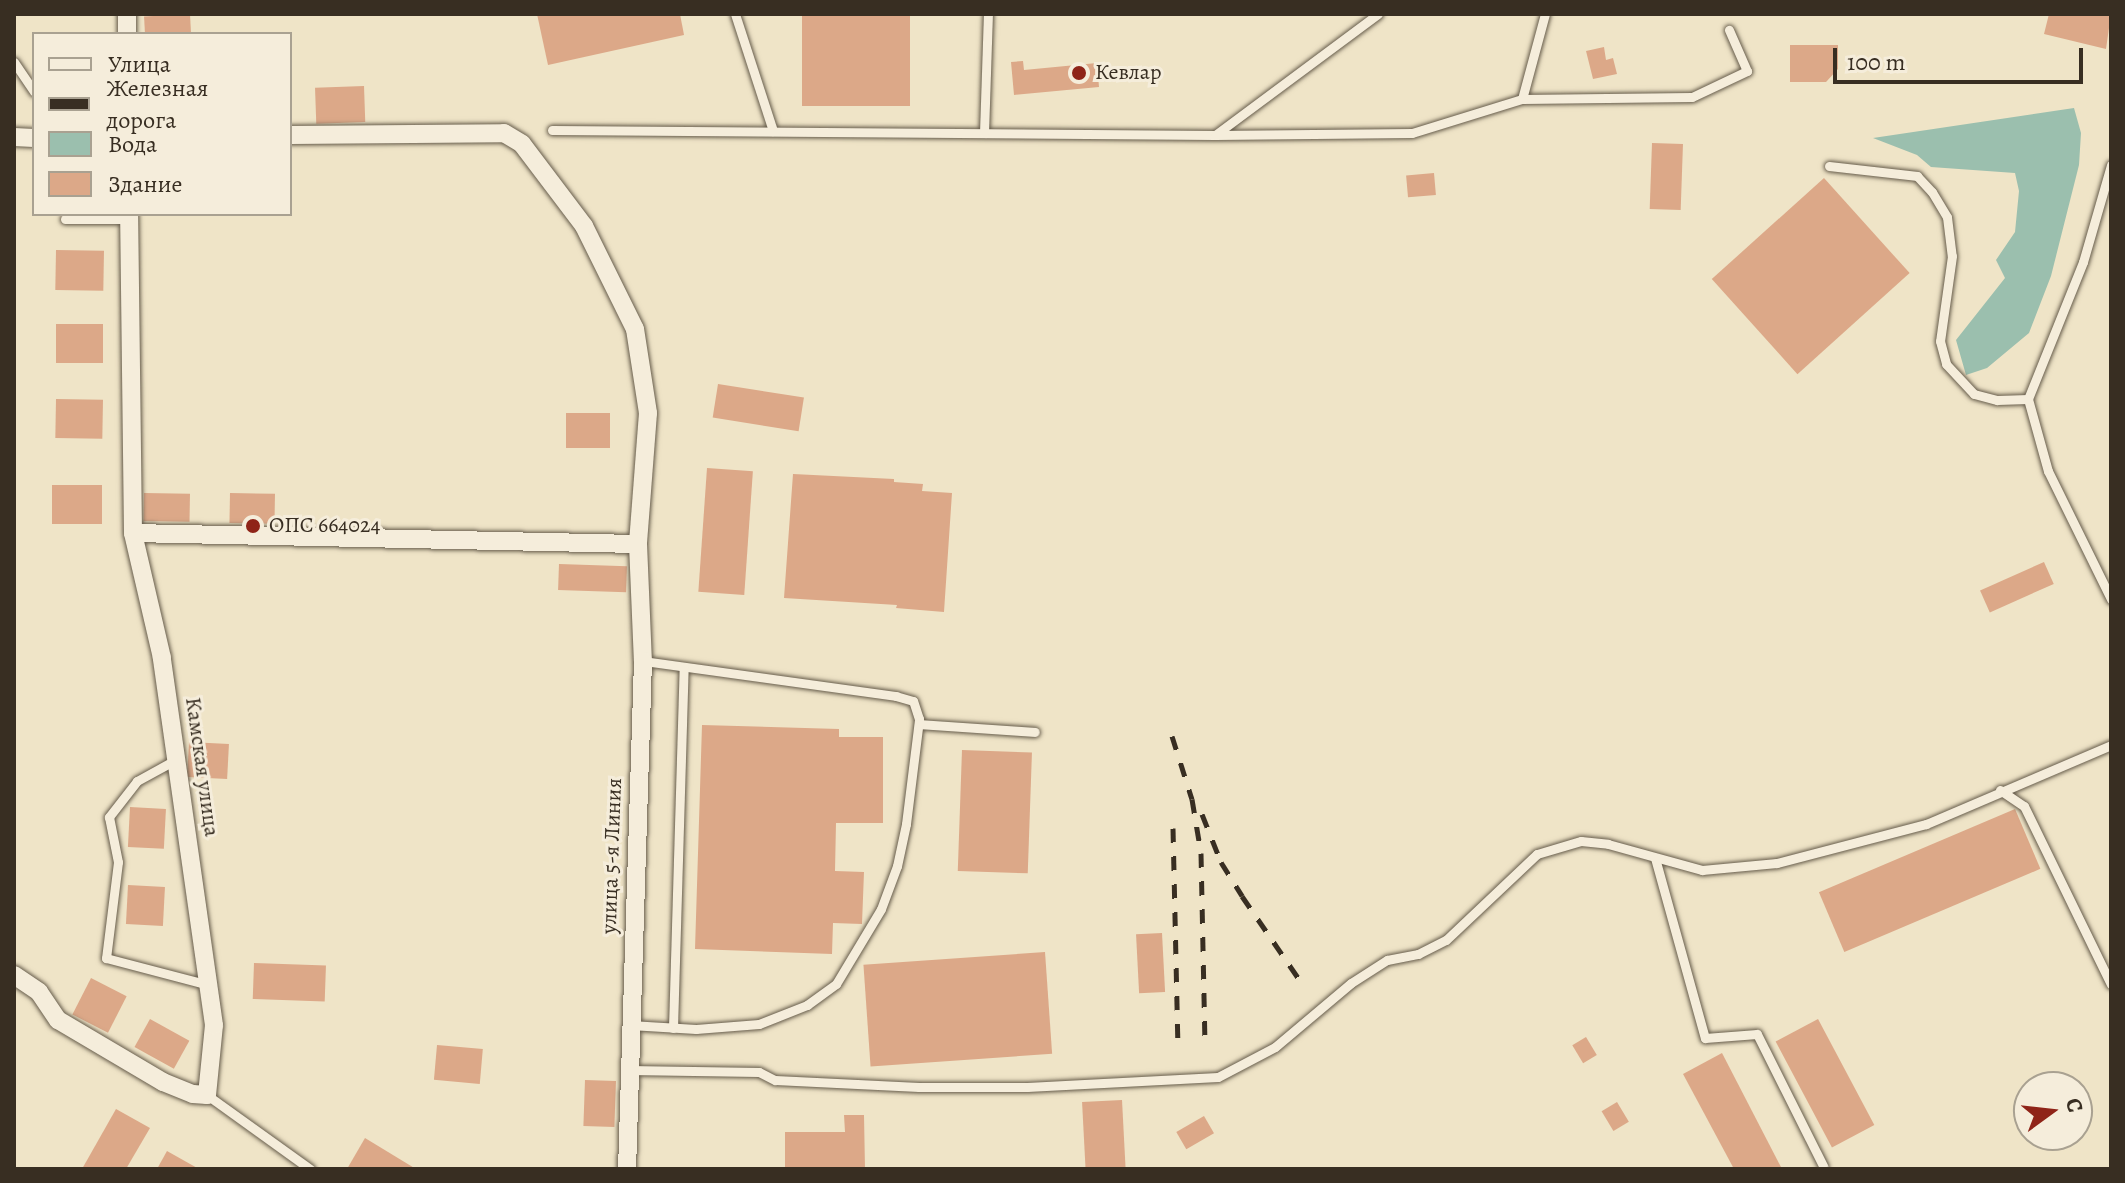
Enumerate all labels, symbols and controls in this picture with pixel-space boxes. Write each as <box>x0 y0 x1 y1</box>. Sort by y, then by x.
legend <box>32 32 292 216</box>
scale bar <box>1837 32 2087 82</box>
text: 100 m <box>1847 46 1906 78</box>
text: Улица <box>108 48 171 80</box>
place label: Кевлар <box>1095 60 1162 86</box>
marker: Кевлар <box>1070 64 1088 82</box>
text: Железная дорога <box>106 72 208 136</box>
text: Вода <box>108 128 157 160</box>
text: Здание <box>108 168 183 200</box>
place label: ОПС 664024 <box>269 513 380 539</box>
marker: ОПС 664024 <box>244 517 262 535</box>
street label: Камская улица <box>179 696 225 838</box>
street label: улица 5-я Линия <box>596 777 628 935</box>
north arrow <box>2013 1071 2093 1151</box>
text: С <box>2058 1095 2090 1116</box>

